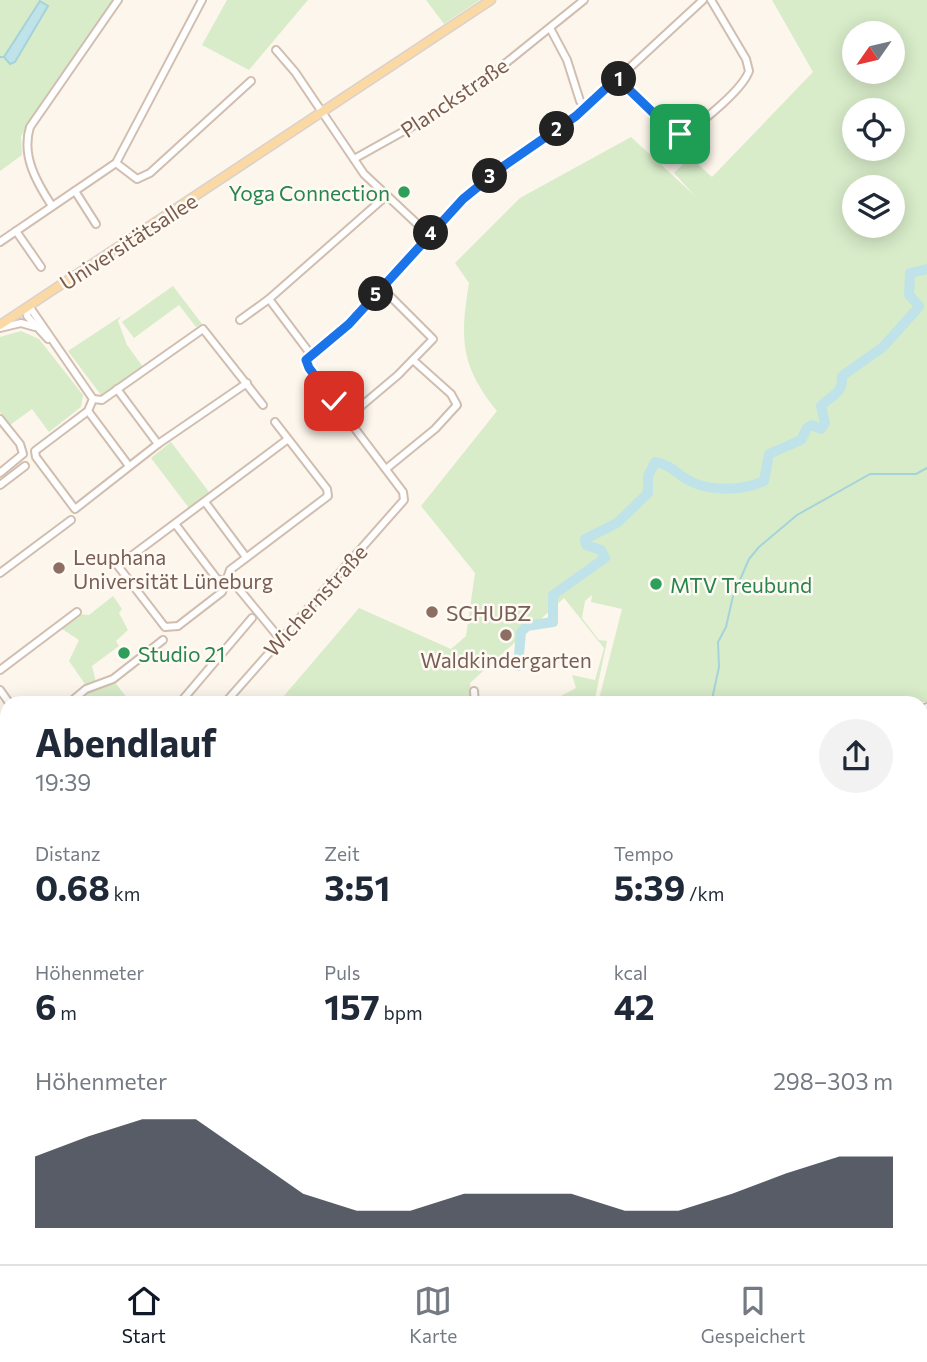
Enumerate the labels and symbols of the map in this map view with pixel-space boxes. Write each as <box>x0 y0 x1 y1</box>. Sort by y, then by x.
north arrow <box>842 21 905 84</box>
street label: Planckstraße <box>395 52 513 142</box>
pin: 1 <box>602 62 636 96</box>
pin <box>650 104 710 164</box>
pin: 2 <box>540 111 574 146</box>
pin: 3 <box>472 158 508 194</box>
place label: Yoga Connection <box>228 180 390 205</box>
marker: Yoga Connection <box>396 184 412 200</box>
street label: Universitätsallee <box>55 187 201 295</box>
pin: 4 <box>414 216 448 250</box>
pin: 5 <box>358 276 394 312</box>
pin <box>304 371 364 431</box>
street label: Wichernstraße <box>258 539 372 661</box>
place label: Leuphana Universität Lüneburg <box>73 544 273 593</box>
marker: Leuphana Universität Lüneburg <box>51 560 67 576</box>
place label: MTV Treubund <box>670 572 812 597</box>
marker: MTV Treubund <box>648 576 664 592</box>
place label: SCHUBZ <box>446 600 531 625</box>
marker: SCHUBZ <box>424 604 440 620</box>
marker: Waldkindergarten <box>498 627 514 643</box>
place label: Studio 21 <box>138 641 225 666</box>
marker: Studio 21 <box>116 645 132 661</box>
place label: Waldkindergarten <box>420 647 592 672</box>

